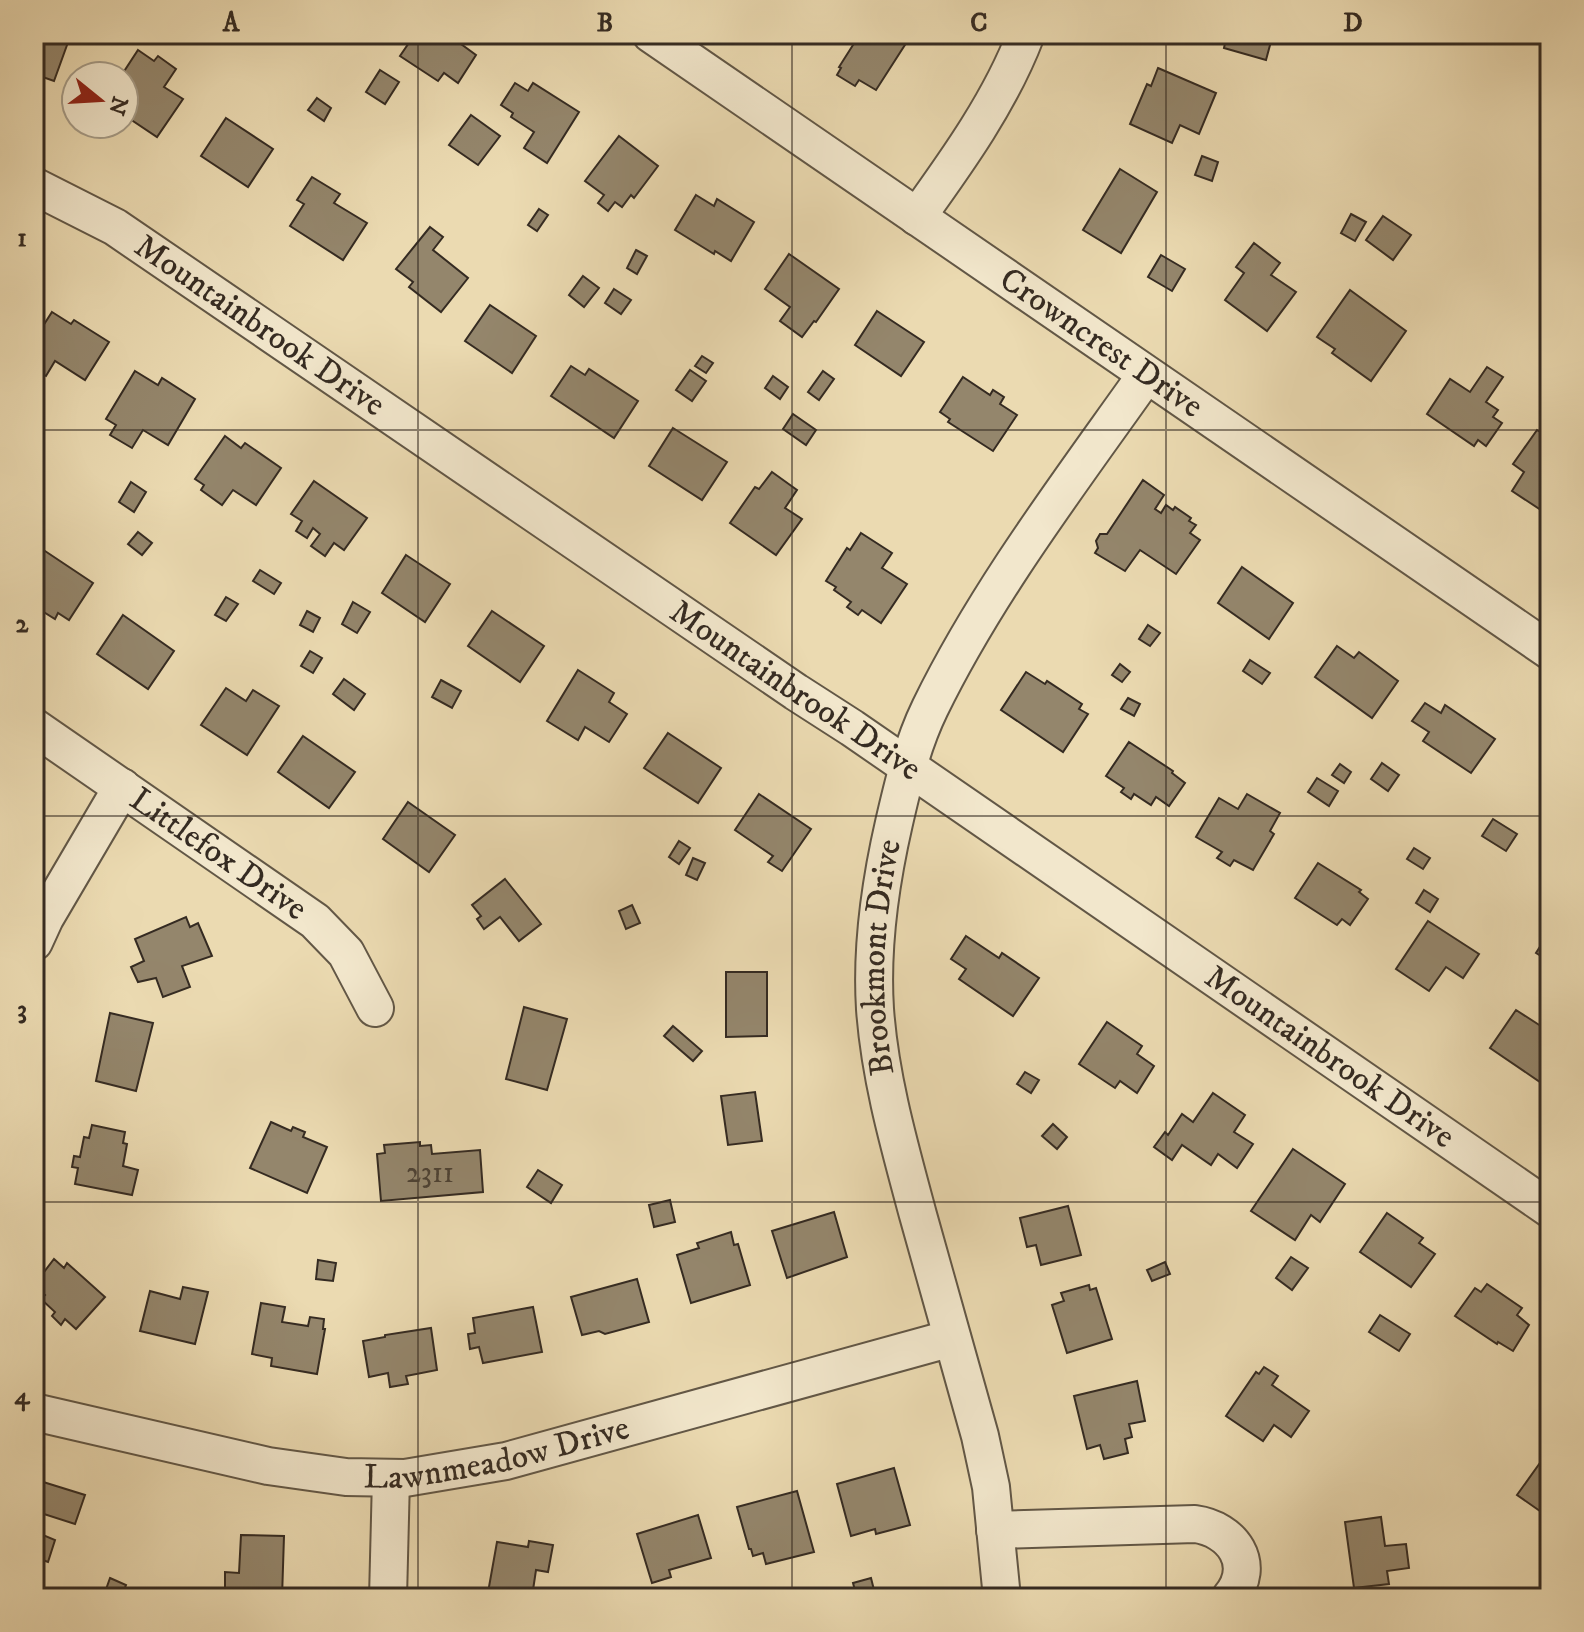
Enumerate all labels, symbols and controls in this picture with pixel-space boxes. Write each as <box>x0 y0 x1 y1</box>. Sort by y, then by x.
text: A <box>222 7 241 40</box>
text: B <box>597 7 613 40</box>
text: C <box>970 7 988 40</box>
text: D <box>1343 7 1363 40</box>
north arrow <box>60 60 140 140</box>
text: N <box>102 93 133 118</box>
text: 1 <box>17 222 27 255</box>
street label: Mountainbrook Drive <box>126 225 393 426</box>
street label: Crowncrest Drive <box>991 258 1211 428</box>
street label: Mountainbrook Drive <box>661 591 929 790</box>
text: 2 <box>16 608 30 641</box>
street label: Littlefox Drive <box>122 778 315 930</box>
street label: Brookmont Drive <box>853 835 911 1079</box>
street label: Mountainbrook Drive <box>1197 956 1463 1158</box>
text: 3 <box>17 994 27 1027</box>
house number: 2311 <box>406 1155 454 1192</box>
text: 4 <box>15 1380 31 1413</box>
street label: Lawnmeadow Drive <box>363 1407 634 1499</box>

